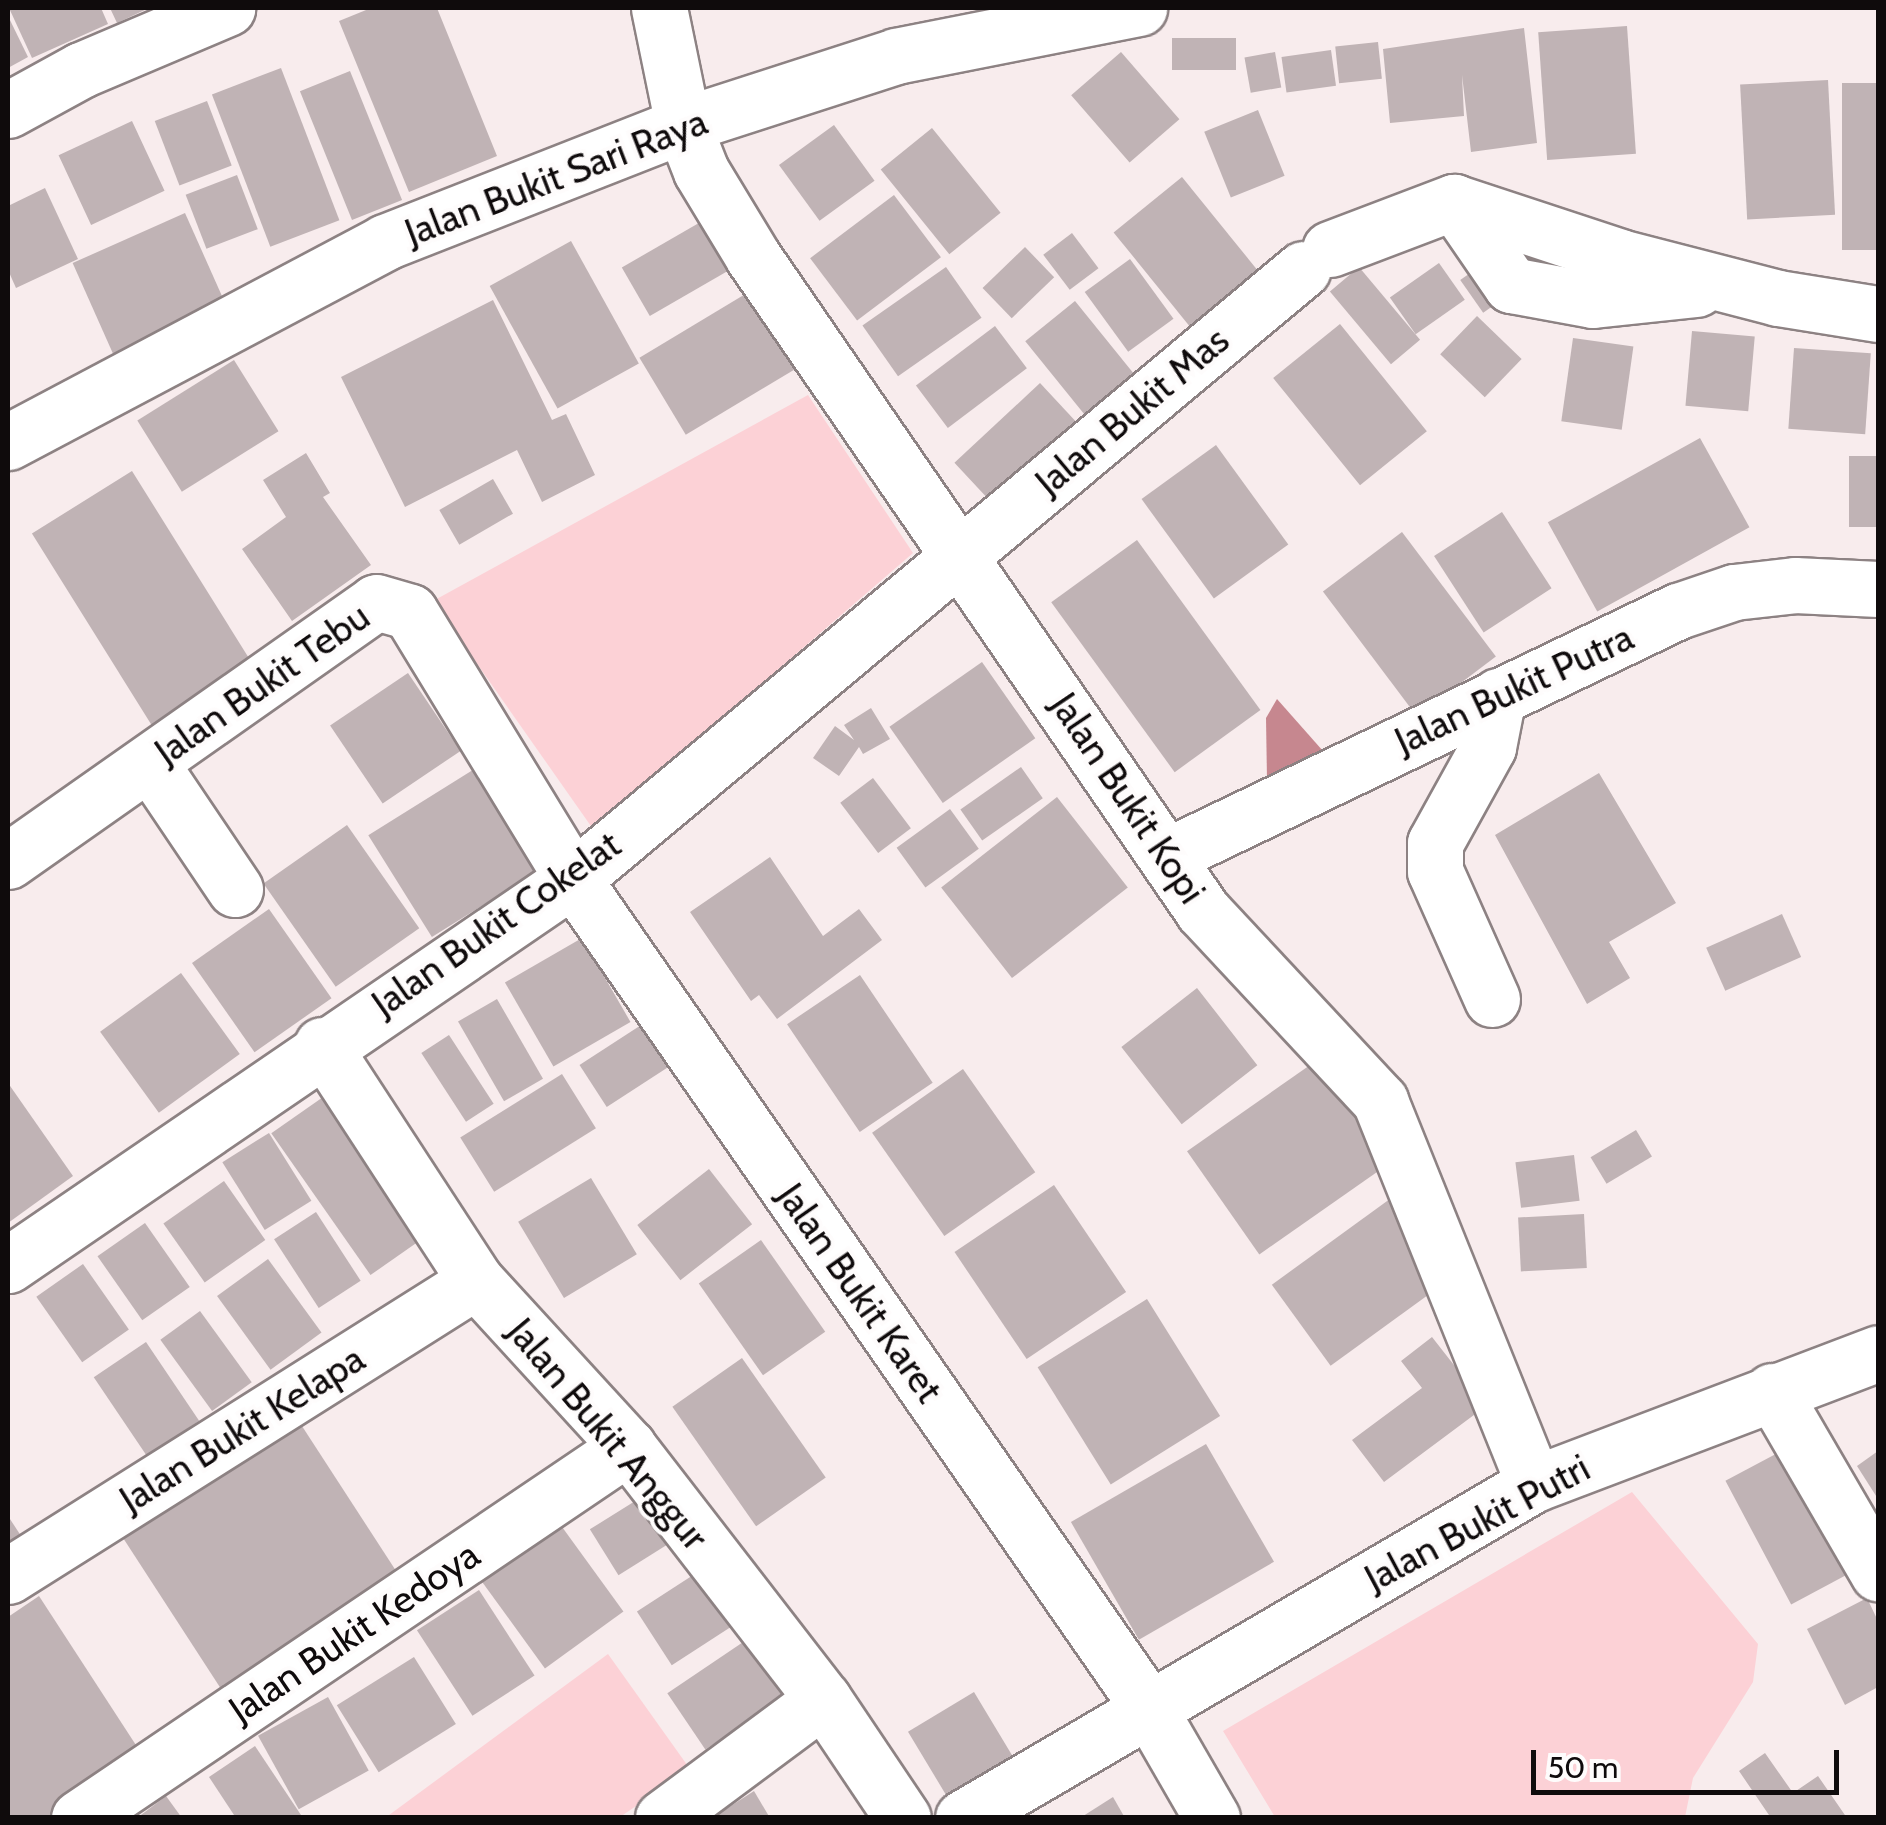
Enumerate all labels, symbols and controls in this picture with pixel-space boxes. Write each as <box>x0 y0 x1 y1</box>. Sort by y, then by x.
street label: Jalan Bukit Sari Raya <box>399 98 713 256</box>
street label: Jalan Bukit Mas <box>1026 317 1238 505</box>
street label: Jalan Bukit Tebu <box>146 593 378 775</box>
street label: Jalan Bukit Putra <box>1388 614 1640 764</box>
street label: Jalan Bukit Kopi <box>1041 684 1215 912</box>
street label: Jalan Bukit Cokelat <box>363 821 629 1027</box>
street label: Jalan Bukit Karet <box>768 1175 952 1411</box>
street label: Jalan Bukit Anggur <box>498 1309 718 1559</box>
street label: Jalan Bukit Kelapa <box>111 1336 373 1522</box>
street label: Jalan Bukit Putri <box>1357 1445 1597 1601</box>
street label: Jalan Bukit Kedoya <box>220 1532 488 1732</box>
scale bar <box>1536 1730 1844 1792</box>
text: 50 m <box>1548 1749 1618 1786</box>

